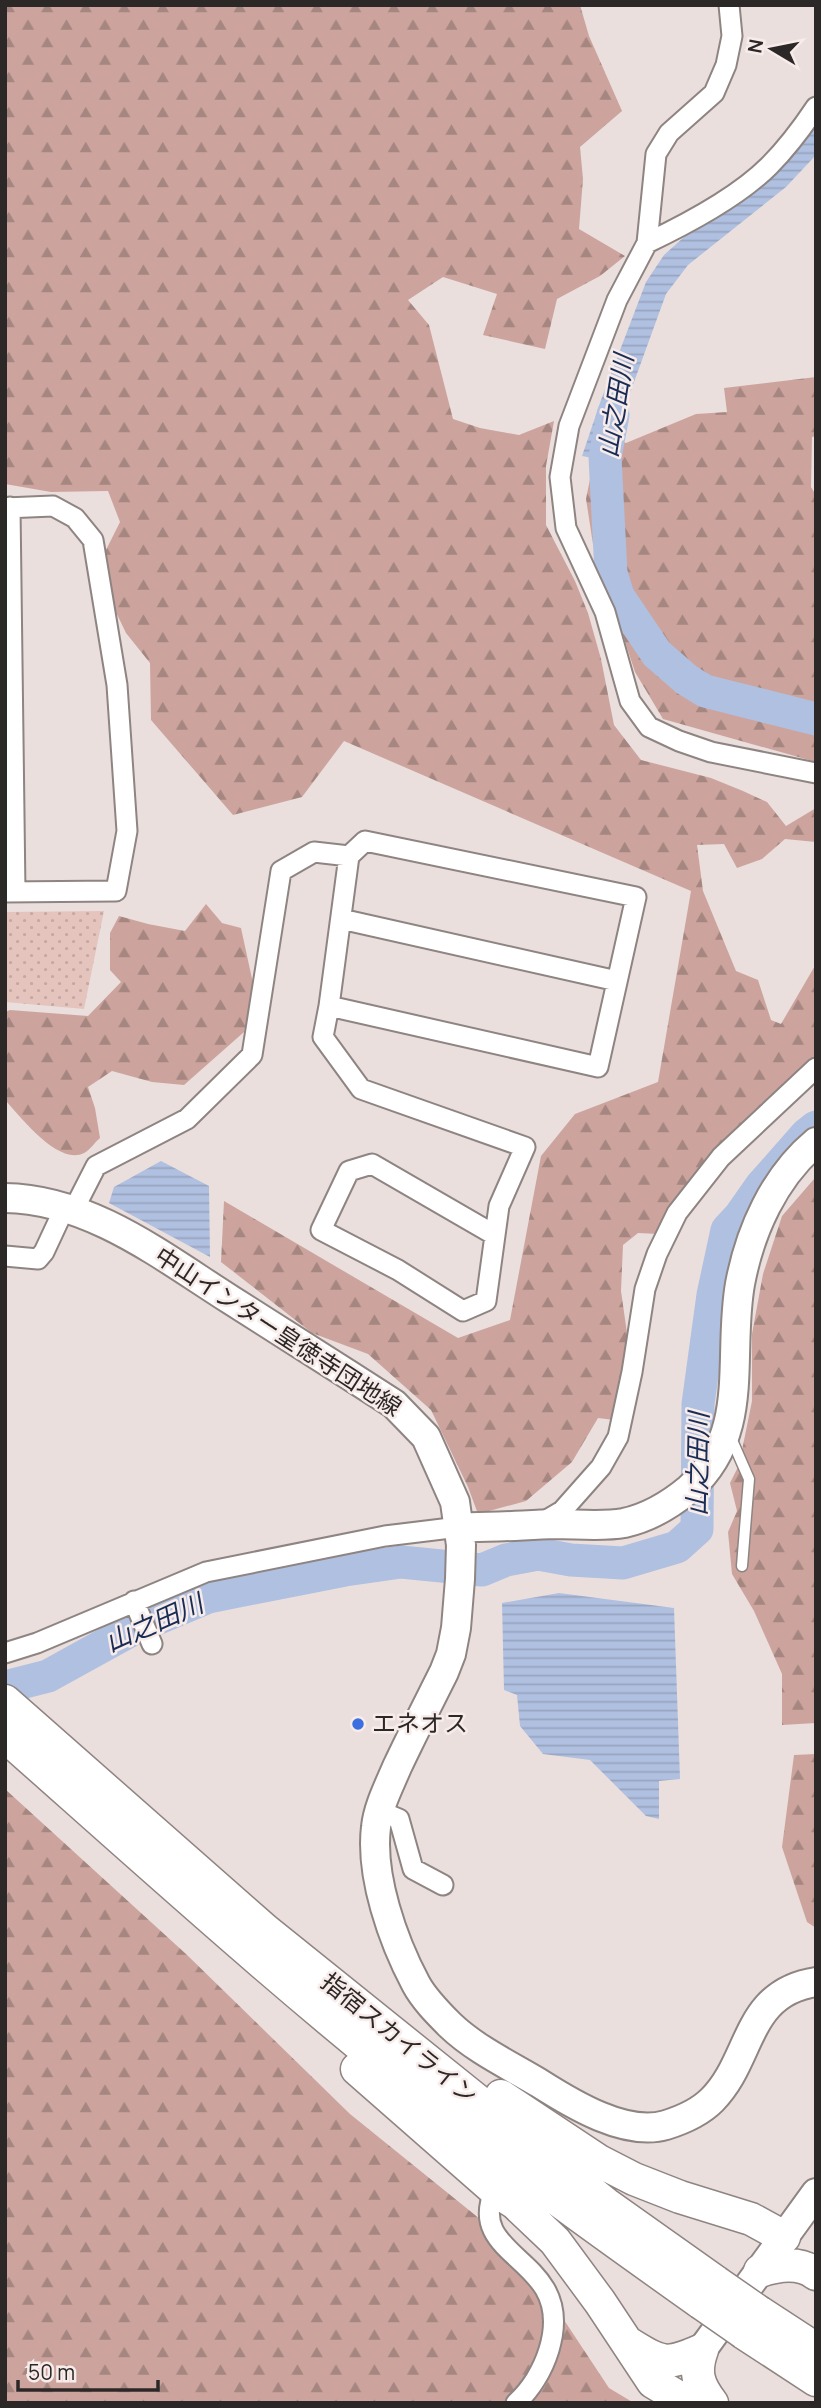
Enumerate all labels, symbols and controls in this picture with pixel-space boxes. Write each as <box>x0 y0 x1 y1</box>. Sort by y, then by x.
north arrow <box>737 14 807 84</box>
text: N <box>741 37 769 55</box>
water label: 山之田川 <box>589 349 641 460</box>
street label: 中山インター皇徳寺団地線 <box>149 1238 409 1423</box>
water label: 山之田川 <box>678 1409 716 1516</box>
water label: 山之田川 <box>99 1583 211 1660</box>
place label: エネオス <box>372 1706 468 1739</box>
marker: エネオス <box>350 1716 366 1732</box>
street label: 指宿スカイライン <box>315 1965 485 2111</box>
scale bar <box>18 2348 158 2392</box>
text: 50 m <box>28 2358 75 2386</box>

